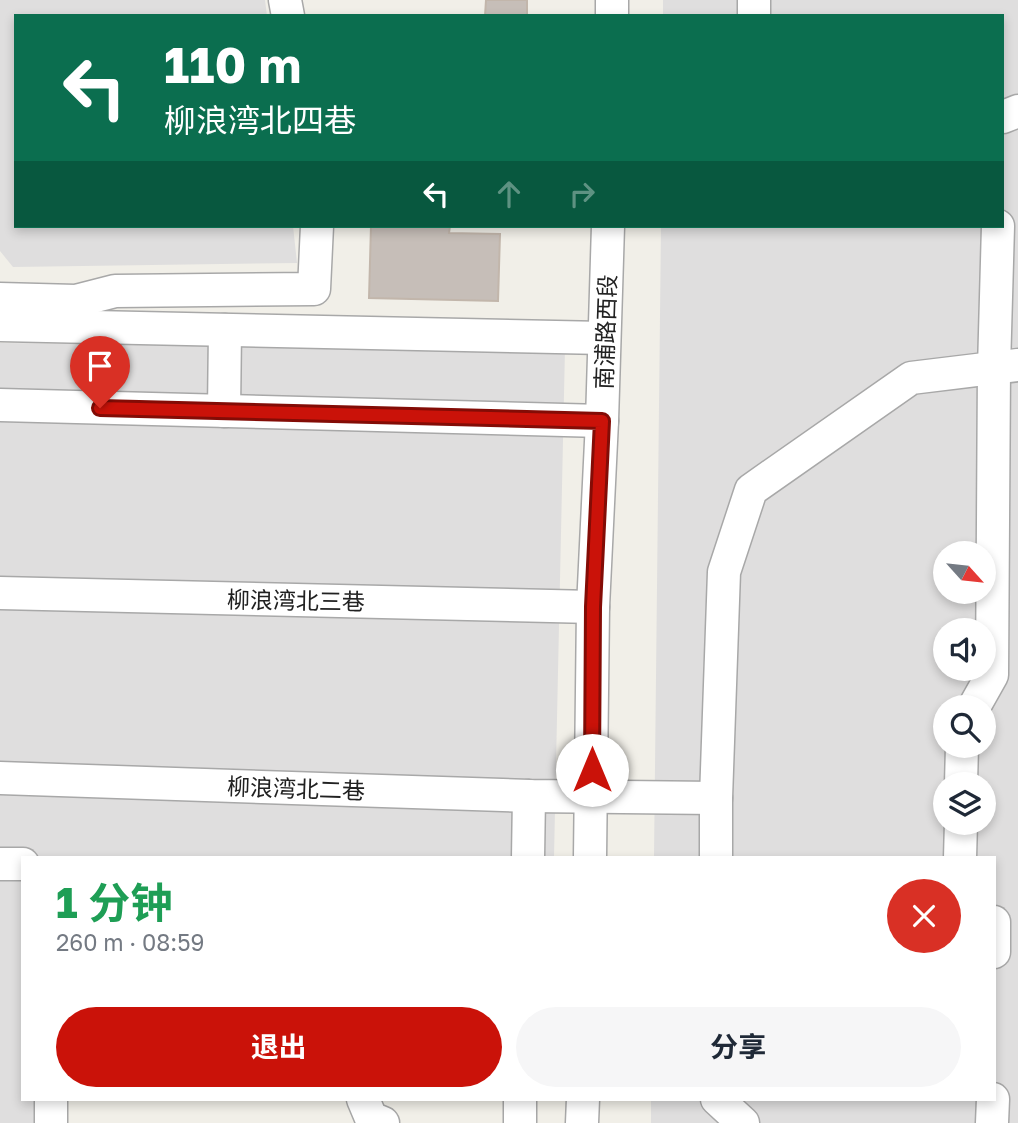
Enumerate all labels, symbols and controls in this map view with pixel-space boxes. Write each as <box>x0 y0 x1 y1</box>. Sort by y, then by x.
text: 110 m <box>164 35 301 94</box>
icon: left <box>49 42 140 133</box>
text: 柳浪湾北四巷 <box>164 101 356 139</box>
icon: left <box>417 175 455 213</box>
icon: ahead <box>490 175 528 213</box>
icon: right <box>563 175 601 213</box>
street label: 南浦路西段 <box>589 274 621 390</box>
pin <box>70 336 130 408</box>
icon: arrive <box>81 347 119 385</box>
north arrow <box>933 541 996 604</box>
map controls <box>933 541 996 835</box>
street label: 柳浪湾北三巷 <box>227 585 365 615</box>
button: sound <box>933 618 996 681</box>
button: search <box>933 695 996 758</box>
position arrow <box>555 733 629 807</box>
street label: 柳浪湾北二巷 <box>227 772 365 804</box>
button: layers <box>933 772 996 835</box>
text: 1 分钟 <box>56 877 172 927</box>
button: close <box>887 879 961 953</box>
text: 260 m · 08:59 <box>56 928 204 956</box>
button: 退出 <box>56 1007 502 1087</box>
button: 分享 <box>516 1007 961 1087</box>

